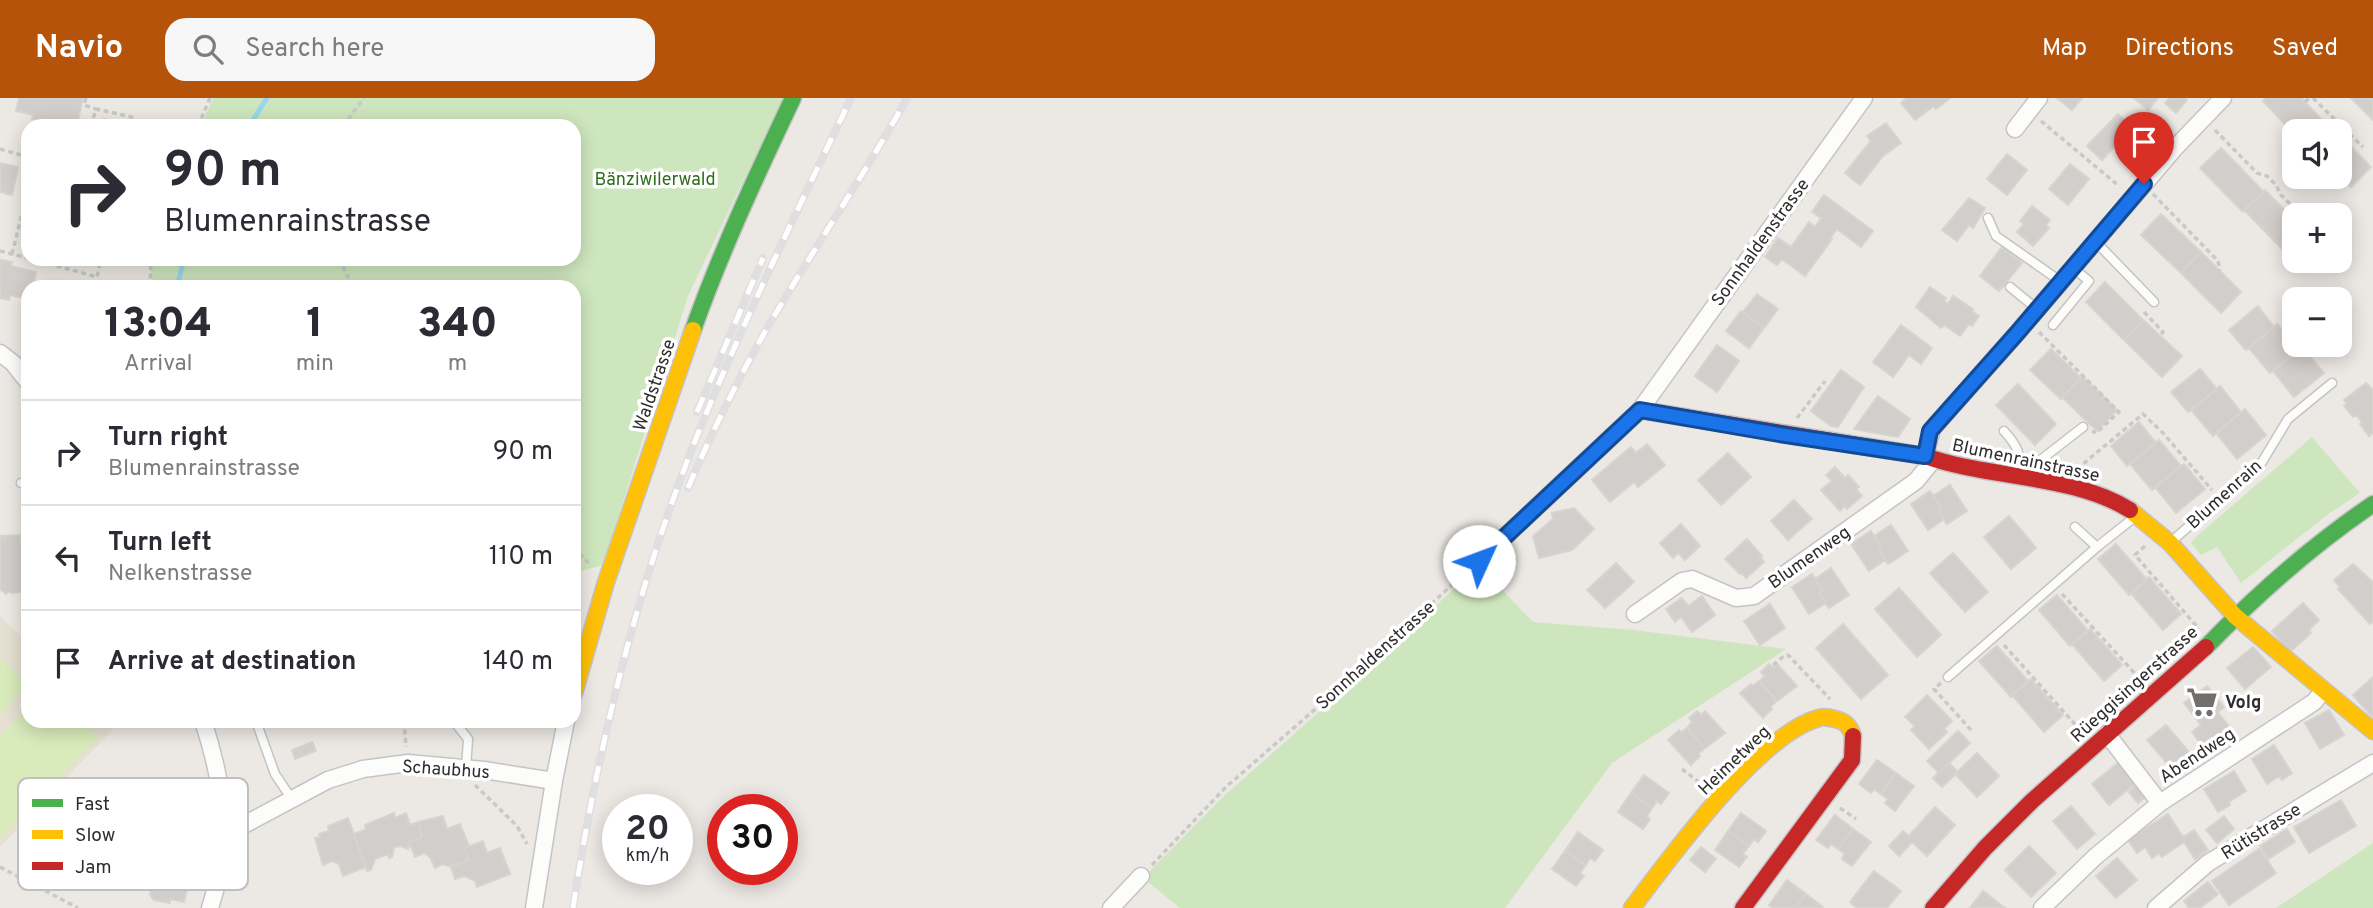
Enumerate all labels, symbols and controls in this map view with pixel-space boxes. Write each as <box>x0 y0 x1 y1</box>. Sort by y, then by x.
search box <box>165 18 655 81</box>
text: Navio <box>35 28 123 70</box>
icon: search <box>189 30 227 68</box>
text: Search here <box>245 33 384 66</box>
text: Map <box>2042 34 2087 64</box>
text: Directions <box>2125 34 2234 64</box>
text: Saved <box>2272 34 2338 64</box>
pin <box>2114 112 2174 184</box>
map controls <box>2282 119 2352 357</box>
button: sound <box>2282 119 2352 189</box>
icon: arrive <box>2125 123 2163 161</box>
text: 90 m <box>164 142 282 204</box>
icon: right <box>49 147 140 238</box>
park label: Bänziwilerwald <box>594 169 716 192</box>
street label: Sonnhaldenstrasse <box>1707 175 1815 311</box>
text: Blumenrainstrasse <box>164 203 431 243</box>
button: + <box>2282 203 2352 273</box>
button: − <box>2282 287 2352 357</box>
text: 13:04 <box>104 299 212 352</box>
text: 1 <box>306 299 323 352</box>
text: 340 <box>417 299 498 352</box>
street label: Waldstrasse <box>629 336 682 435</box>
text: Arrival <box>124 350 193 379</box>
text: min <box>296 350 334 379</box>
text: m <box>448 350 467 379</box>
text: Turn right <box>108 422 228 455</box>
icon: right <box>49 434 87 472</box>
street label: Blumenrainstrasse <box>1950 435 2102 488</box>
text: 90 m <box>493 436 553 469</box>
text: Blumenrainstrasse <box>108 455 300 484</box>
street label: Blumenrain <box>2183 455 2267 535</box>
street label: Blumenweg <box>1764 522 1855 595</box>
position arrow <box>1442 524 1516 598</box>
text: Turn left <box>108 527 212 560</box>
icon: left <box>49 539 87 577</box>
text: 110 m <box>489 541 553 574</box>
text: Nelkenstrasse <box>108 560 252 589</box>
street label: Sonnhaldenstrasse <box>1312 597 1440 716</box>
street label: Rüeggisingerstrasse <box>2066 622 2204 748</box>
icon: arrive <box>49 644 87 682</box>
text: Arrive at destination <box>108 646 356 679</box>
text: 140 m <box>483 646 553 679</box>
supermarket icon: Volg <box>2185 685 2219 719</box>
place label: Volg <box>2225 692 2261 715</box>
street label: Heimetweg <box>1694 721 1776 801</box>
street label: Abendweg <box>2156 723 2240 789</box>
street label: Schaubhus <box>401 756 491 785</box>
legend <box>18 778 248 890</box>
text: Fast <box>75 793 110 817</box>
speed limit sign: 30 <box>707 794 798 885</box>
street label: Rütistrasse <box>2218 799 2306 866</box>
text: 20 <box>625 808 670 852</box>
text: Slow <box>75 824 115 848</box>
text: km/h <box>626 845 669 868</box>
text: Jam <box>75 856 112 880</box>

